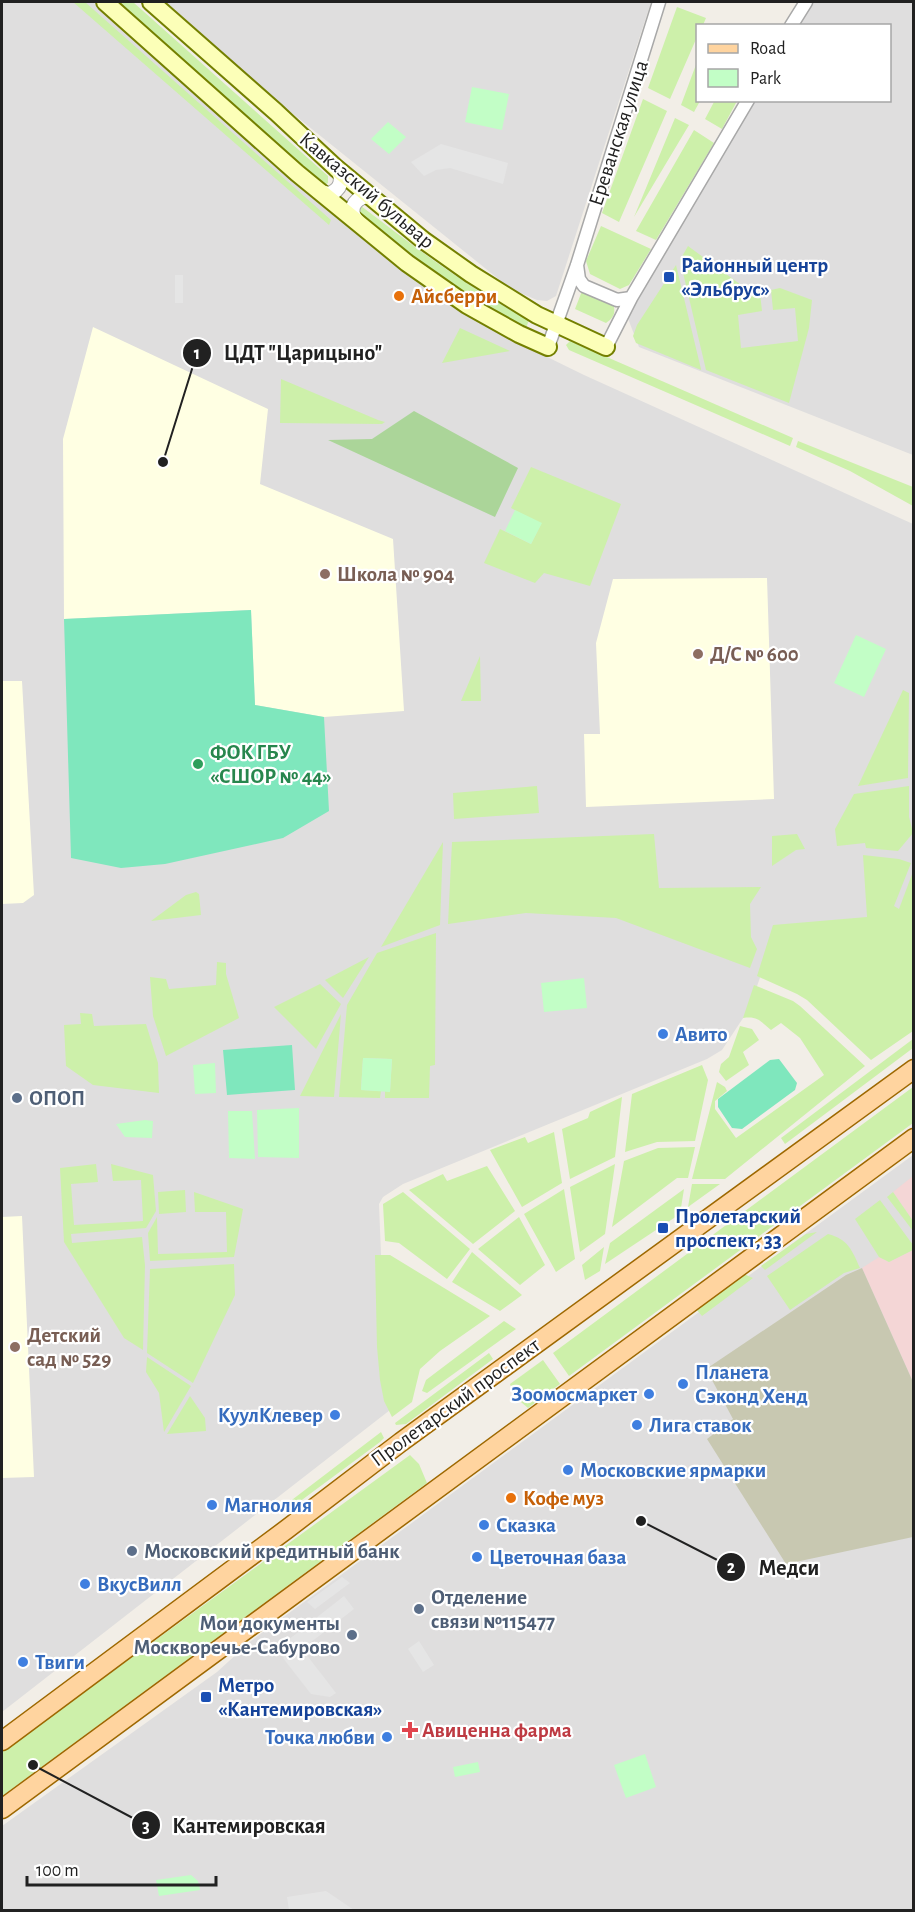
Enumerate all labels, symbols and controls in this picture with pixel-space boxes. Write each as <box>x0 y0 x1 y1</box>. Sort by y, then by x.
legend <box>696 24 891 102</box>
text: Road <box>750 40 786 58</box>
street label: Ереванская улица <box>585 57 652 209</box>
text: Park <box>750 70 782 88</box>
street label: Кавказский бульвар <box>295 128 438 253</box>
place label: Районный центр «Эльбрус» <box>681 255 828 300</box>
marker: Районный центр «Эльбрус» <box>662 270 676 284</box>
place label: Айсберри <box>411 286 497 307</box>
marker: Айсберри <box>392 289 406 303</box>
callout: ЦДТ "Царицыно" <box>182 333 395 373</box>
text: ЦДТ "Царицыно" <box>224 342 382 364</box>
text: 1 <box>194 345 200 363</box>
place label: Школа № 904 <box>337 564 454 585</box>
marker: Школа № 904 <box>318 567 332 581</box>
place label: Д/C № 600 <box>710 644 799 665</box>
marker: Д/C № 600 <box>691 647 705 661</box>
place label: ФОК ГБУ «СШОР № 44» <box>210 742 332 787</box>
marker: ФОК ГБУ «СШОР № 44» <box>191 757 205 771</box>
place label: Авито <box>675 1024 727 1045</box>
marker: Авито <box>656 1027 670 1041</box>
place label: ОПОП <box>29 1088 85 1109</box>
marker: ОПОП <box>10 1091 24 1105</box>
place label: Пролетарский проспект, 33 <box>675 1206 801 1251</box>
marker: Пролетарский проспект, 33 <box>656 1221 670 1235</box>
place label: Детский сад № 529 <box>27 1325 111 1370</box>
street label: Пролетарский проспект <box>367 1334 544 1471</box>
marker: Детский сад № 529 <box>8 1340 22 1354</box>
place label: Планета Сэконд Хенд <box>695 1362 808 1407</box>
marker: Планета Сэконд Хенд <box>676 1377 690 1391</box>
place label: Зоомосмаркет <box>511 1384 638 1405</box>
marker: Зоомосмаркет <box>642 1387 656 1401</box>
place label: КуулКлевер <box>218 1405 323 1426</box>
marker: КуулКлевер <box>328 1408 342 1422</box>
place label: Лига ставок <box>649 1415 752 1436</box>
marker: Лига ставок <box>630 1418 644 1432</box>
place label: Московские ярмарки <box>580 1460 766 1481</box>
marker: Московские ярмарки <box>561 1463 575 1477</box>
place label: Кофе муз <box>523 1488 604 1509</box>
marker: Кофе муз <box>504 1491 518 1505</box>
place label: Магнолия <box>224 1495 312 1516</box>
marker: Магнолия <box>205 1498 219 1512</box>
place label: Сказка <box>496 1515 556 1536</box>
marker: Сказка <box>477 1518 491 1532</box>
place label: Московский кредитный банк <box>144 1541 400 1562</box>
marker: Московский кредитный банк <box>125 1544 139 1558</box>
place label: Цветочная база <box>489 1547 626 1568</box>
callout: Медси <box>716 1547 831 1587</box>
marker: Цветочная база <box>470 1550 484 1564</box>
text: Медси <box>759 1557 819 1579</box>
text: 2 <box>727 1559 736 1577</box>
place label: ВкусВилл <box>97 1574 182 1595</box>
marker: ВкусВилл <box>78 1577 92 1591</box>
place label: Отделение связи №115477 <box>431 1587 555 1632</box>
marker: Отделение связи №115477 <box>412 1602 426 1616</box>
place label: Мои документы Москворечье-Сабурово <box>134 1613 340 1658</box>
marker: Мои документы Москворечье-Сабурово <box>345 1628 359 1642</box>
place label: Твиги <box>35 1652 85 1673</box>
marker: Твиги <box>16 1655 30 1669</box>
place label: Метро «Кантемировская» <box>218 1675 382 1720</box>
marker: Метро «Кантемировская» <box>199 1690 213 1704</box>
place label: Авиценна фарма <box>422 1720 572 1741</box>
marker: Авиценна фарма <box>403 1723 417 1737</box>
place label: Точка любви <box>265 1727 375 1748</box>
marker: Точка любви <box>380 1730 394 1744</box>
callout: Кантемировская <box>131 1805 338 1845</box>
text: Кантемировская <box>172 1815 326 1837</box>
text: 3 <box>142 1818 150 1836</box>
scale bar <box>27 1849 216 1887</box>
text: 100 m <box>36 1862 79 1880</box>

